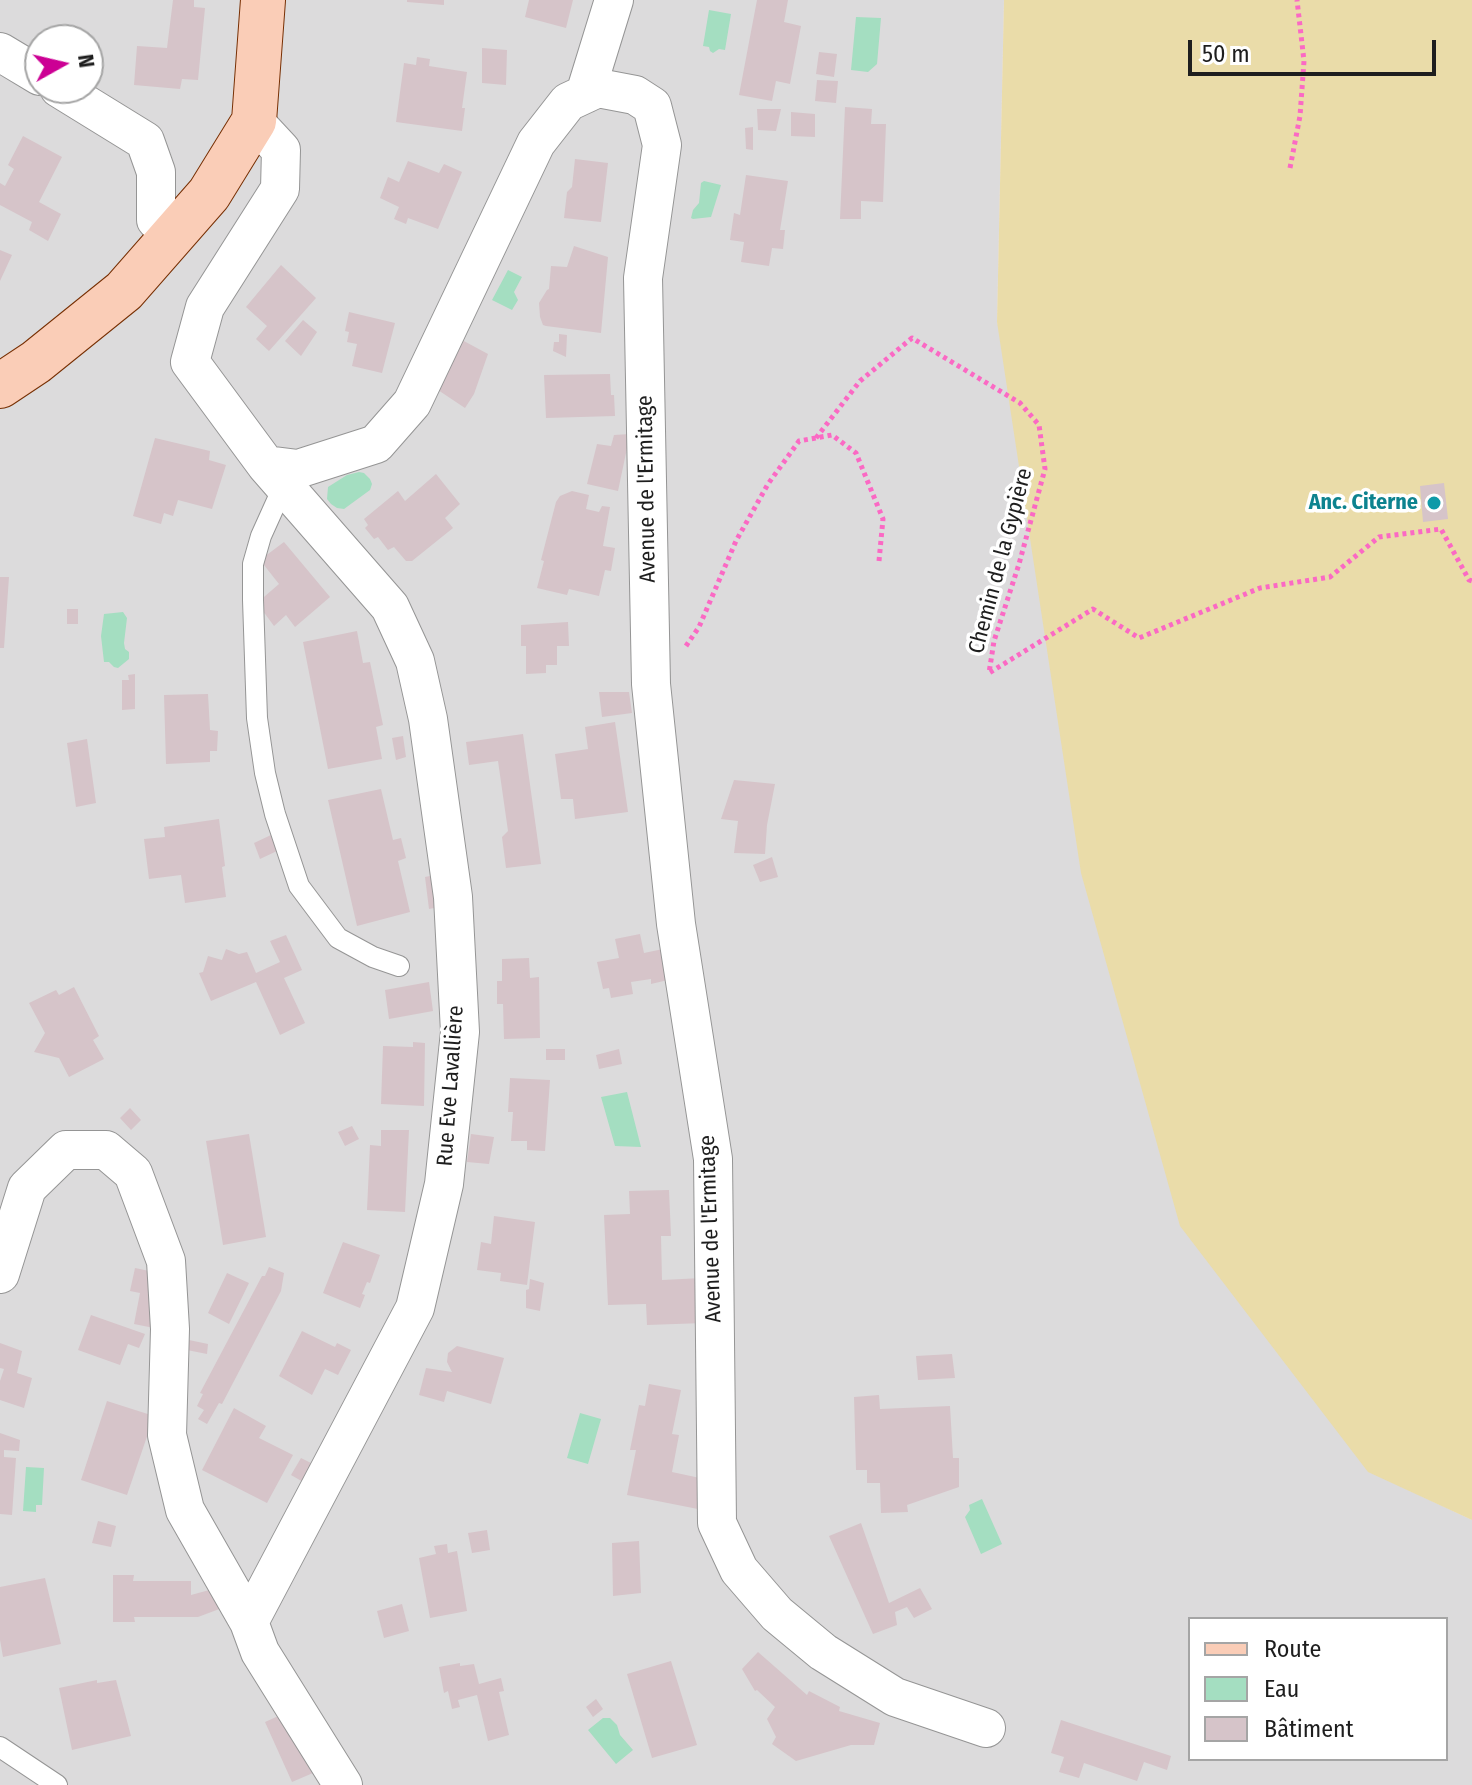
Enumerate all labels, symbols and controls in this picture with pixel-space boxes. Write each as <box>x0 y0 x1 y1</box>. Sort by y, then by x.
north arrow <box>24 24 104 104</box>
scale bar <box>1192 24 1440 74</box>
text: 50 m <box>1202 40 1250 68</box>
text: N <box>72 52 101 69</box>
street label: Avenue de l'Ermitage <box>632 395 662 583</box>
street label: Chemin de la Gypière <box>964 466 1038 656</box>
place label: Anc. Citerne <box>1309 490 1418 516</box>
marker: Anc. Citerne <box>1425 494 1443 512</box>
street label: Rue Eve Lavallière <box>432 1005 470 1167</box>
street label: Avenue de l'Ermitage <box>695 1135 727 1323</box>
legend <box>1188 1617 1448 1761</box>
text: Route <box>1264 1635 1321 1663</box>
text: Eau <box>1264 1675 1299 1703</box>
text: Bâtiment <box>1264 1715 1354 1743</box>

